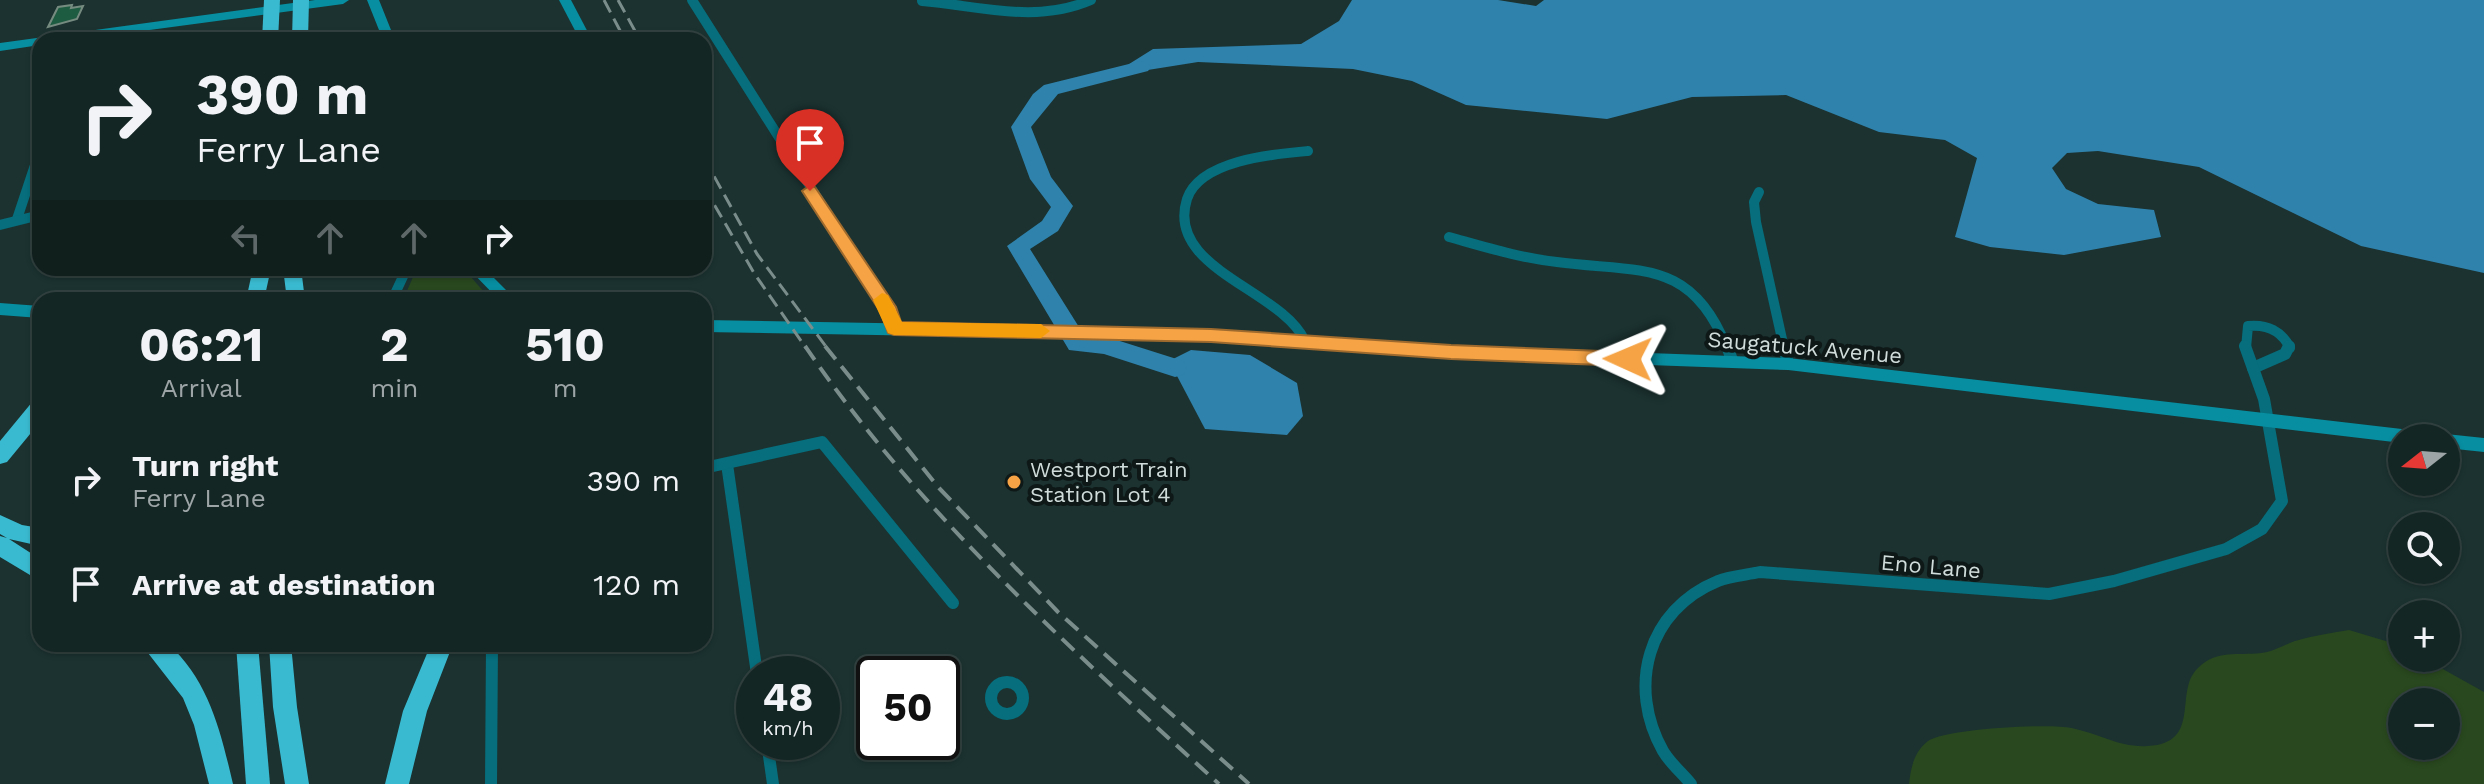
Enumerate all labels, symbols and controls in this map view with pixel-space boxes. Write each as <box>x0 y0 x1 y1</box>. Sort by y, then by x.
text: 390 m <box>196 62 368 128</box>
icon: right <box>64 64 168 168</box>
pin <box>776 109 844 191</box>
icon: arrive <box>788 121 832 165</box>
text: Ferry Lane <box>196 129 381 171</box>
icon: left <box>224 216 268 260</box>
icon: ahead <box>308 216 352 260</box>
icon: ahead <box>392 216 436 260</box>
icon: right <box>476 216 520 260</box>
text: 06:21 <box>139 316 263 373</box>
text: 2 <box>380 316 409 373</box>
text: 510 <box>525 316 605 373</box>
position arrow <box>1586 317 1670 401</box>
street label: Saugatuck Avenue <box>1707 327 1903 368</box>
text: Arrival <box>161 373 242 403</box>
text: min <box>370 373 418 403</box>
text: m <box>553 373 578 403</box>
north arrow <box>2388 424 2460 496</box>
map controls <box>2388 424 2460 760</box>
text: Turn right <box>132 448 278 483</box>
place label: Westport Train Station Lot 4 <box>1030 457 1188 507</box>
icon: right <box>64 458 108 502</box>
text: 390 m <box>587 463 680 498</box>
marker: Westport Train Station Lot 4 <box>1005 473 1023 491</box>
text: Ferry Lane <box>132 483 266 513</box>
button: search <box>2388 512 2460 584</box>
street label: Eno Lane <box>1880 550 1982 583</box>
icon: arrive <box>64 562 108 606</box>
text: Arrive at destination <box>132 567 436 602</box>
text: 120 m <box>593 567 680 602</box>
button: + <box>2388 600 2460 672</box>
speed limit sign: 50 <box>856 656 960 760</box>
text: 48 <box>763 674 813 721</box>
button: − <box>2388 688 2460 760</box>
text: km/h <box>762 716 814 740</box>

